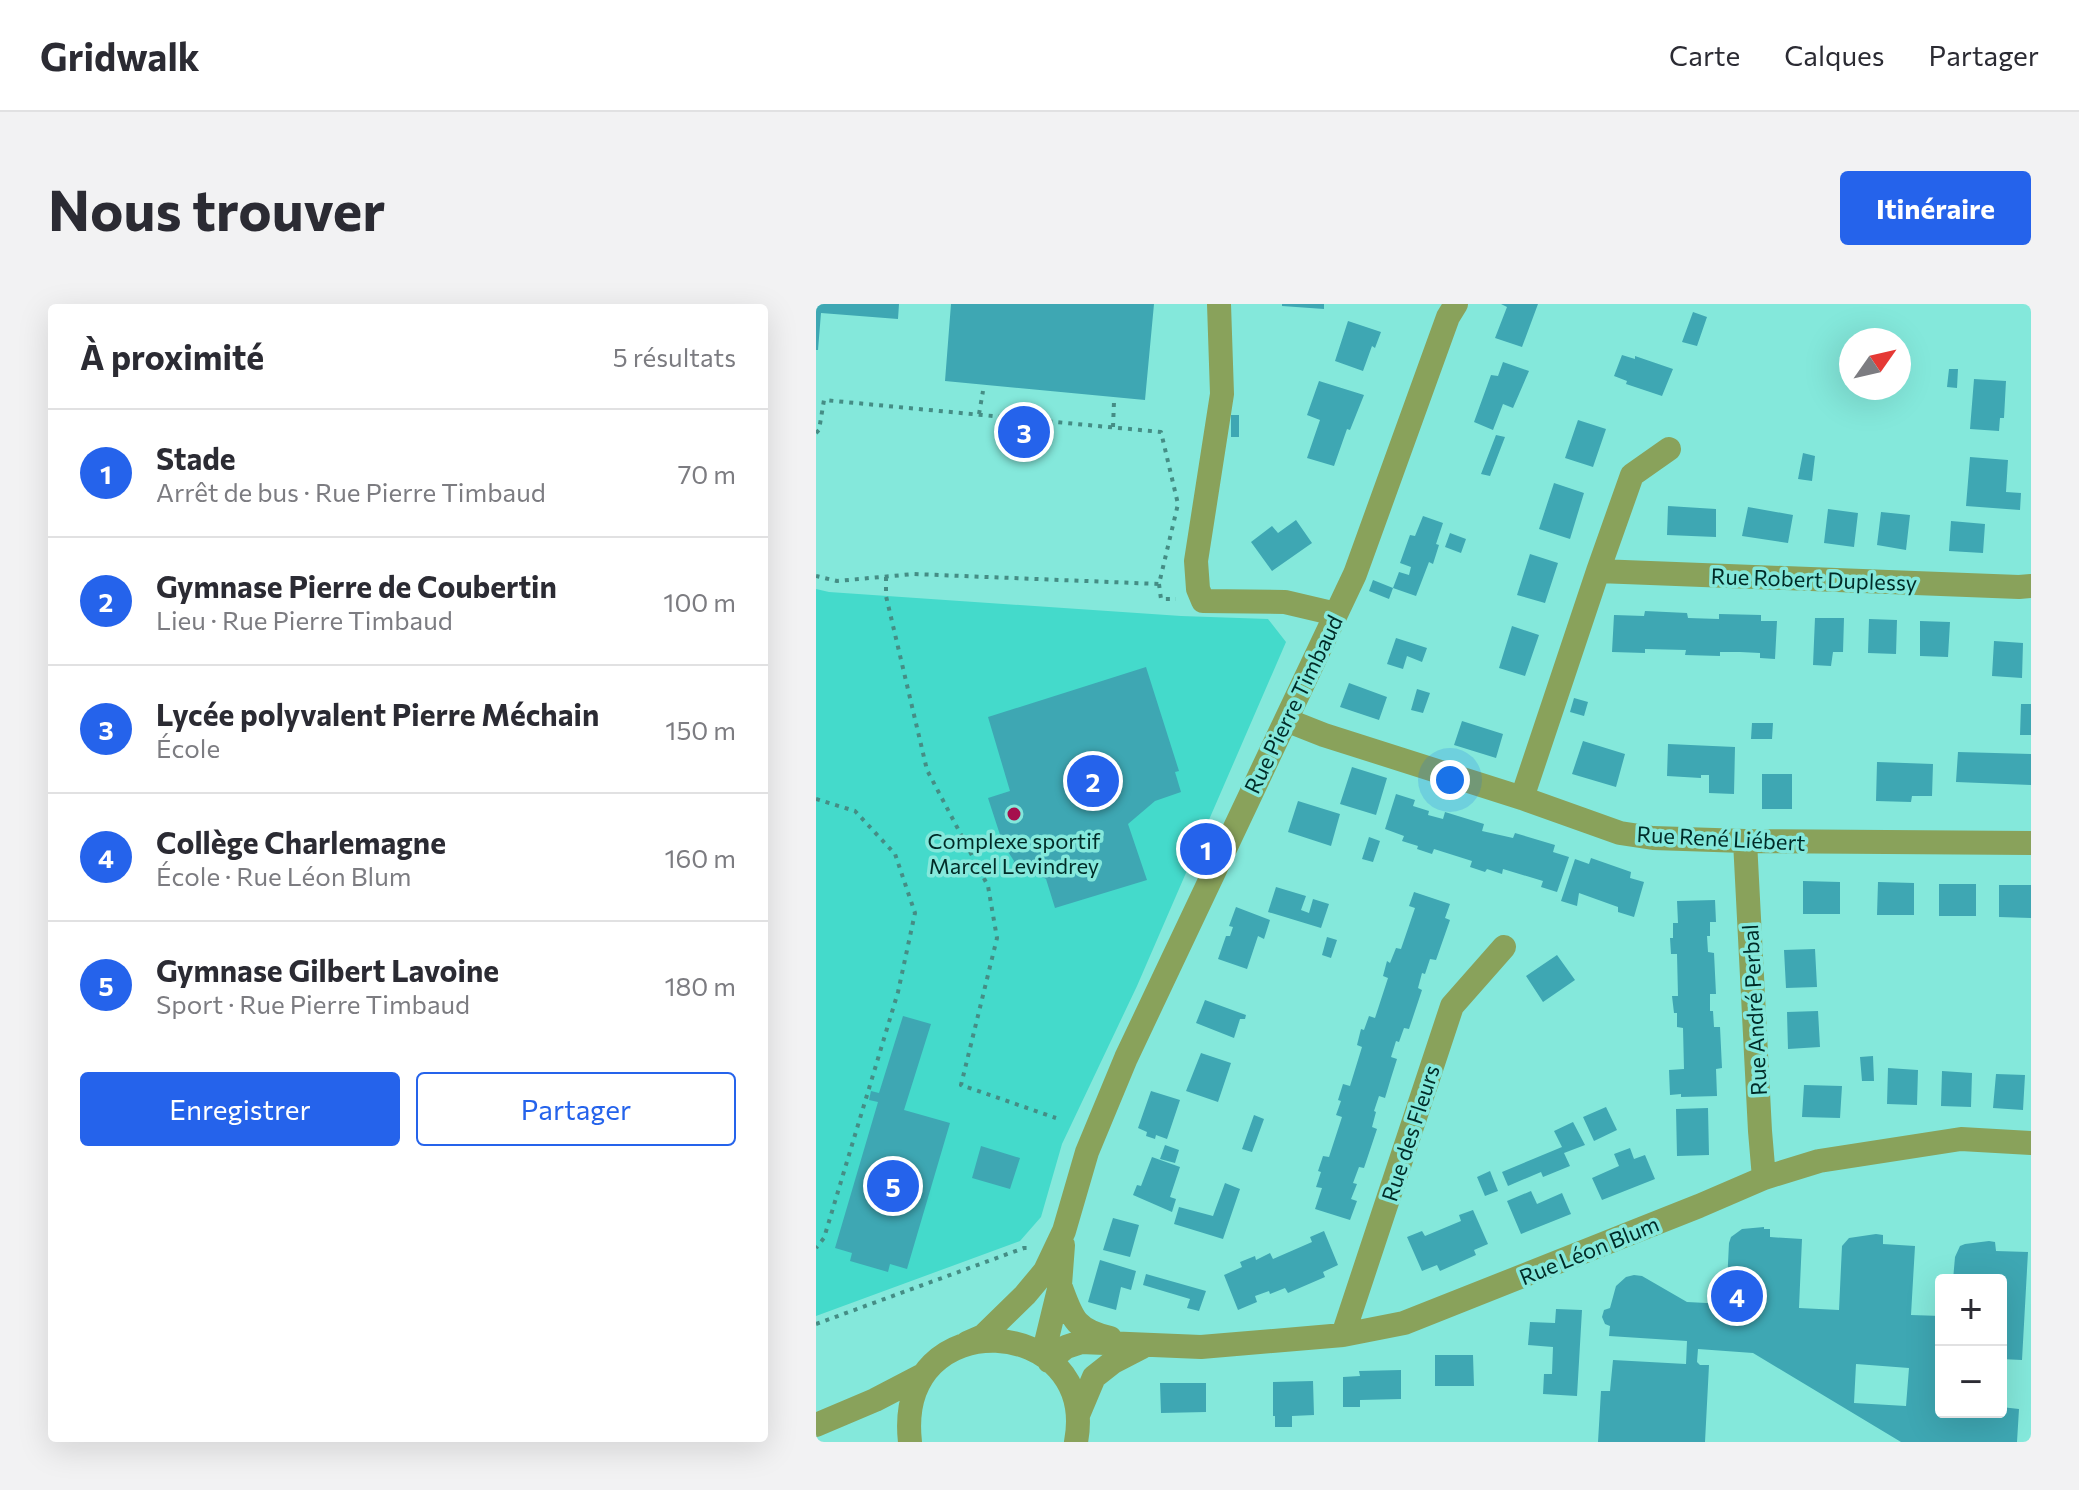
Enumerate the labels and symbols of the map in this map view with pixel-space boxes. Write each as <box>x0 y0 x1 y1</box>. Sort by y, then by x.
north arrow <box>1839 328 1911 400</box>
pin: 3 <box>998 402 1050 462</box>
street label: Rue Robert Duplessy <box>1710 562 1918 596</box>
street label: Rue Pierre Timbaud <box>1238 610 1348 798</box>
pin: 2 <box>1067 751 1119 811</box>
your location <box>1430 760 1470 800</box>
marker: Complexe sportif Marcel Levindrey <box>1005 805 1023 823</box>
pin: 1 <box>1180 819 1232 879</box>
street label: Rue René Liébert <box>1636 820 1806 856</box>
place label: Complexe sportif Marcel Levindrey <box>928 827 1101 879</box>
street label: Rue André Perbal <box>1736 924 1772 1096</box>
street label: Rue des Fleurs <box>1375 1061 1445 1205</box>
pin: 5 <box>867 1156 919 1216</box>
street label: Rue Léon Blum <box>1515 1210 1663 1290</box>
pin: 4 <box>1711 1266 1763 1326</box>

